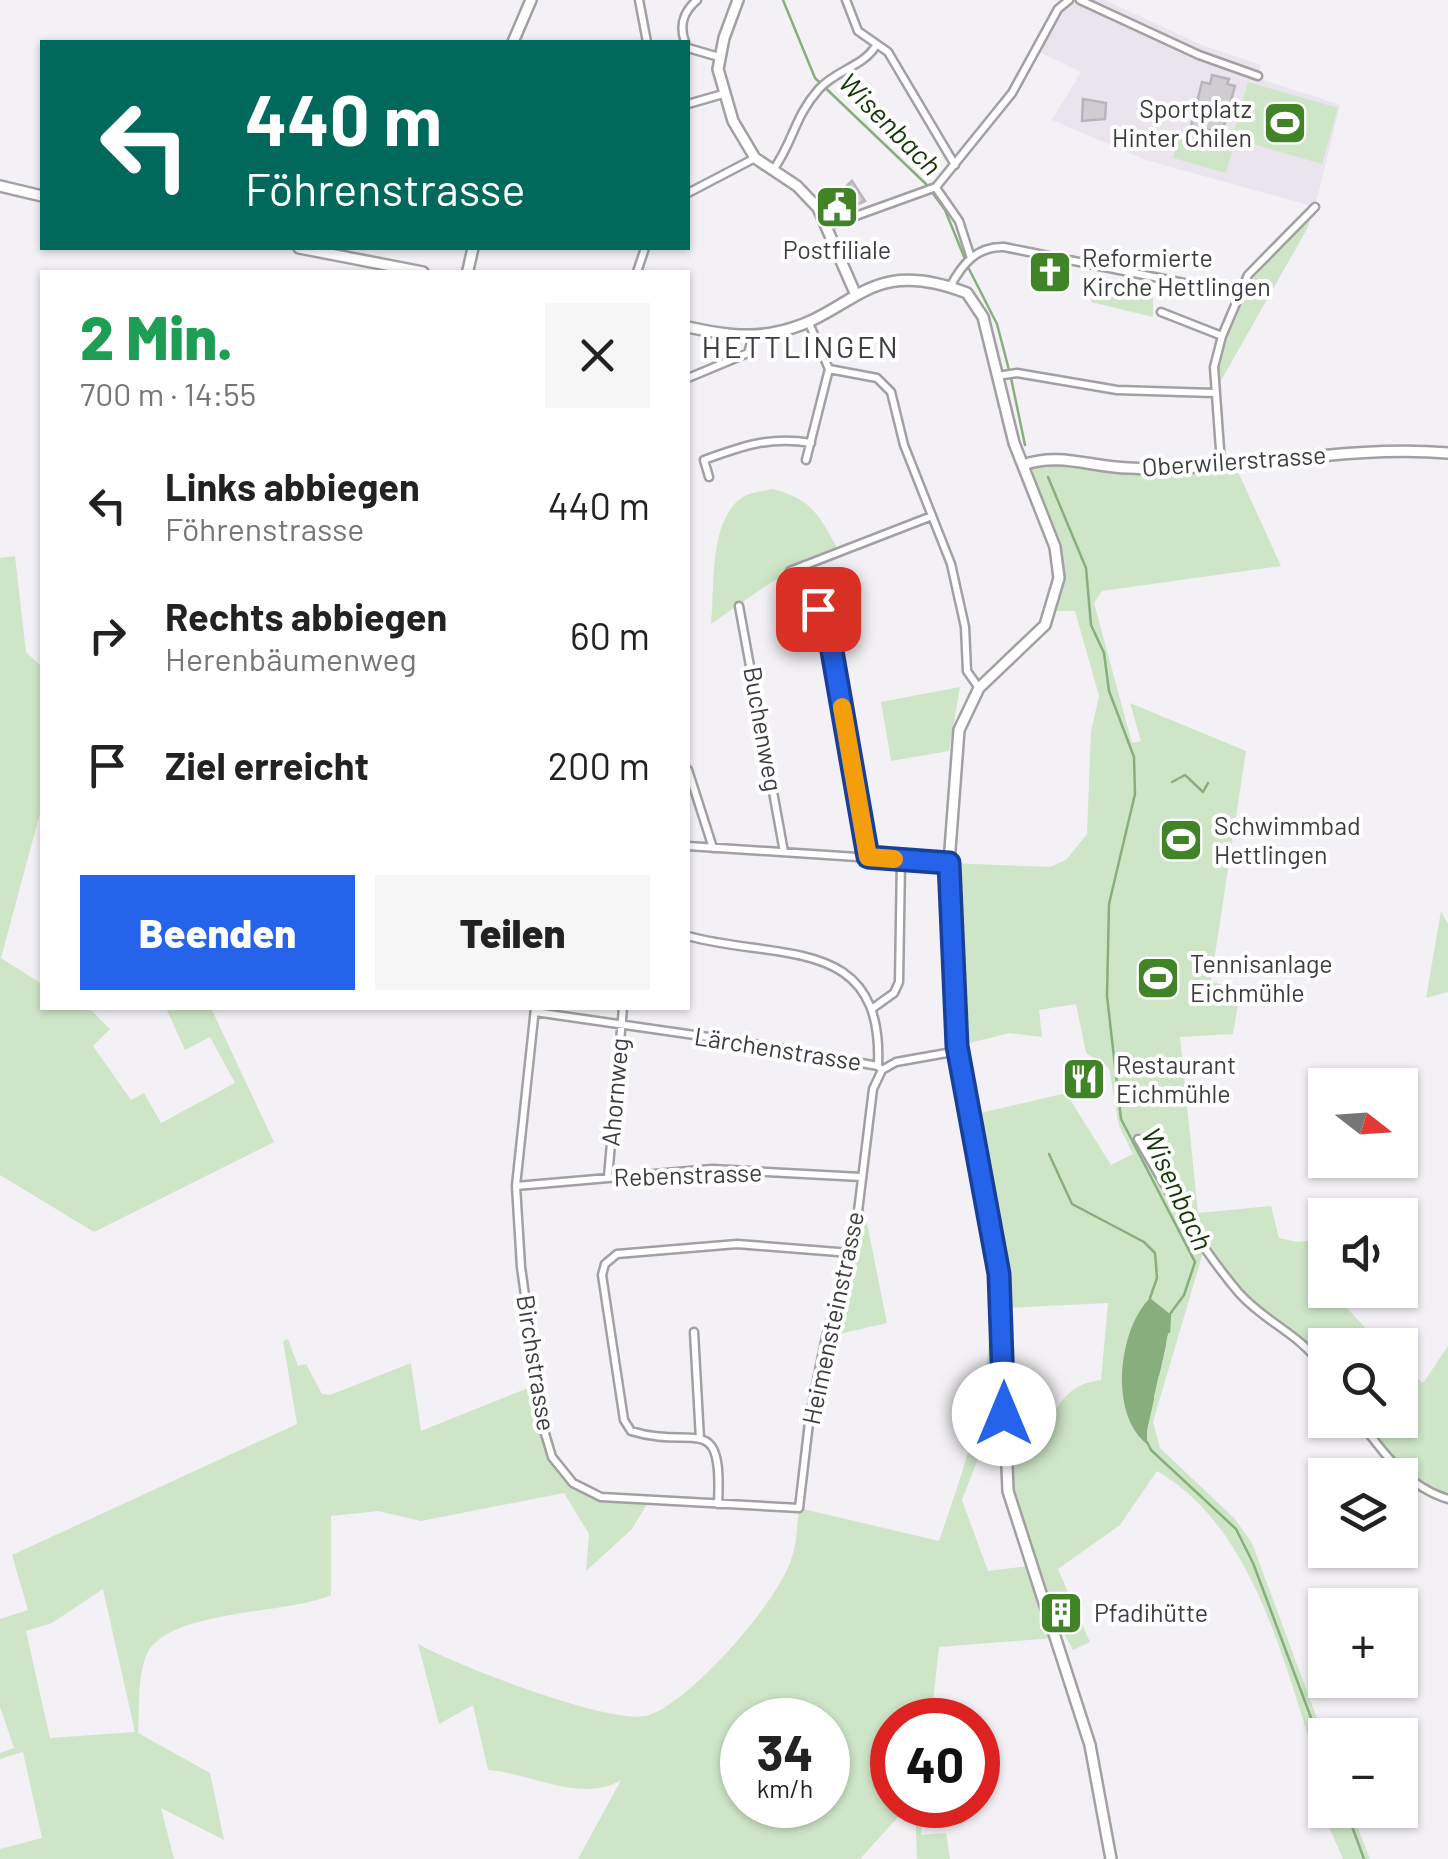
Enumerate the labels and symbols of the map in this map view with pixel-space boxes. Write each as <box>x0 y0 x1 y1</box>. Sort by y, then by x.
water label: Wisenbach <box>832 65 949 182</box>
place label: Sportplatz Hinter Chilen <box>1112 93 1252 152</box>
sports icon: Sportplatz Hinter Chilen <box>1262 100 1308 146</box>
public building icon: Postfiliale <box>814 184 860 230</box>
place label: Postfiliale <box>783 234 891 264</box>
place label: Reformierte Kirche Hettlingen <box>1082 242 1271 301</box>
church icon: Reformierte Kirche Hettlingen <box>1027 249 1073 295</box>
district label: HETTLINGEN <box>702 328 900 364</box>
street label: Oberwilerstrasse <box>1141 439 1327 481</box>
pin <box>776 567 861 652</box>
street label: Buchenweg <box>738 664 790 793</box>
place label: Schwimmbad Hettlingen <box>1214 810 1361 869</box>
sports icon: Schwimmbad Hettlingen <box>1158 817 1204 863</box>
place label: Tennisanlage Eichmühle <box>1190 948 1333 1007</box>
sports icon: Tennisanlage Eichmühle <box>1135 955 1181 1001</box>
street label: Lärchenstrasse <box>692 1020 864 1076</box>
street label: Ahornweg <box>594 1036 634 1147</box>
place label: Restaurant Eichmühle <box>1116 1049 1236 1108</box>
restaurant icon: Restaurant Eichmühle <box>1061 1056 1107 1102</box>
north arrow <box>1308 1068 1418 1178</box>
water label: Wisenbach <box>1135 1122 1221 1255</box>
street label: Rebenstrasse <box>613 1156 763 1192</box>
street label: Heimensteinstrasse <box>795 1208 869 1427</box>
street label: Birchstrasse <box>511 1293 563 1433</box>
position arrow <box>952 1362 1056 1466</box>
building icon: Pfadihütte <box>1038 1590 1084 1636</box>
place label: Pfadihütte <box>1094 1597 1208 1627</box>
speed limit sign: 40 <box>870 1698 1000 1828</box>

